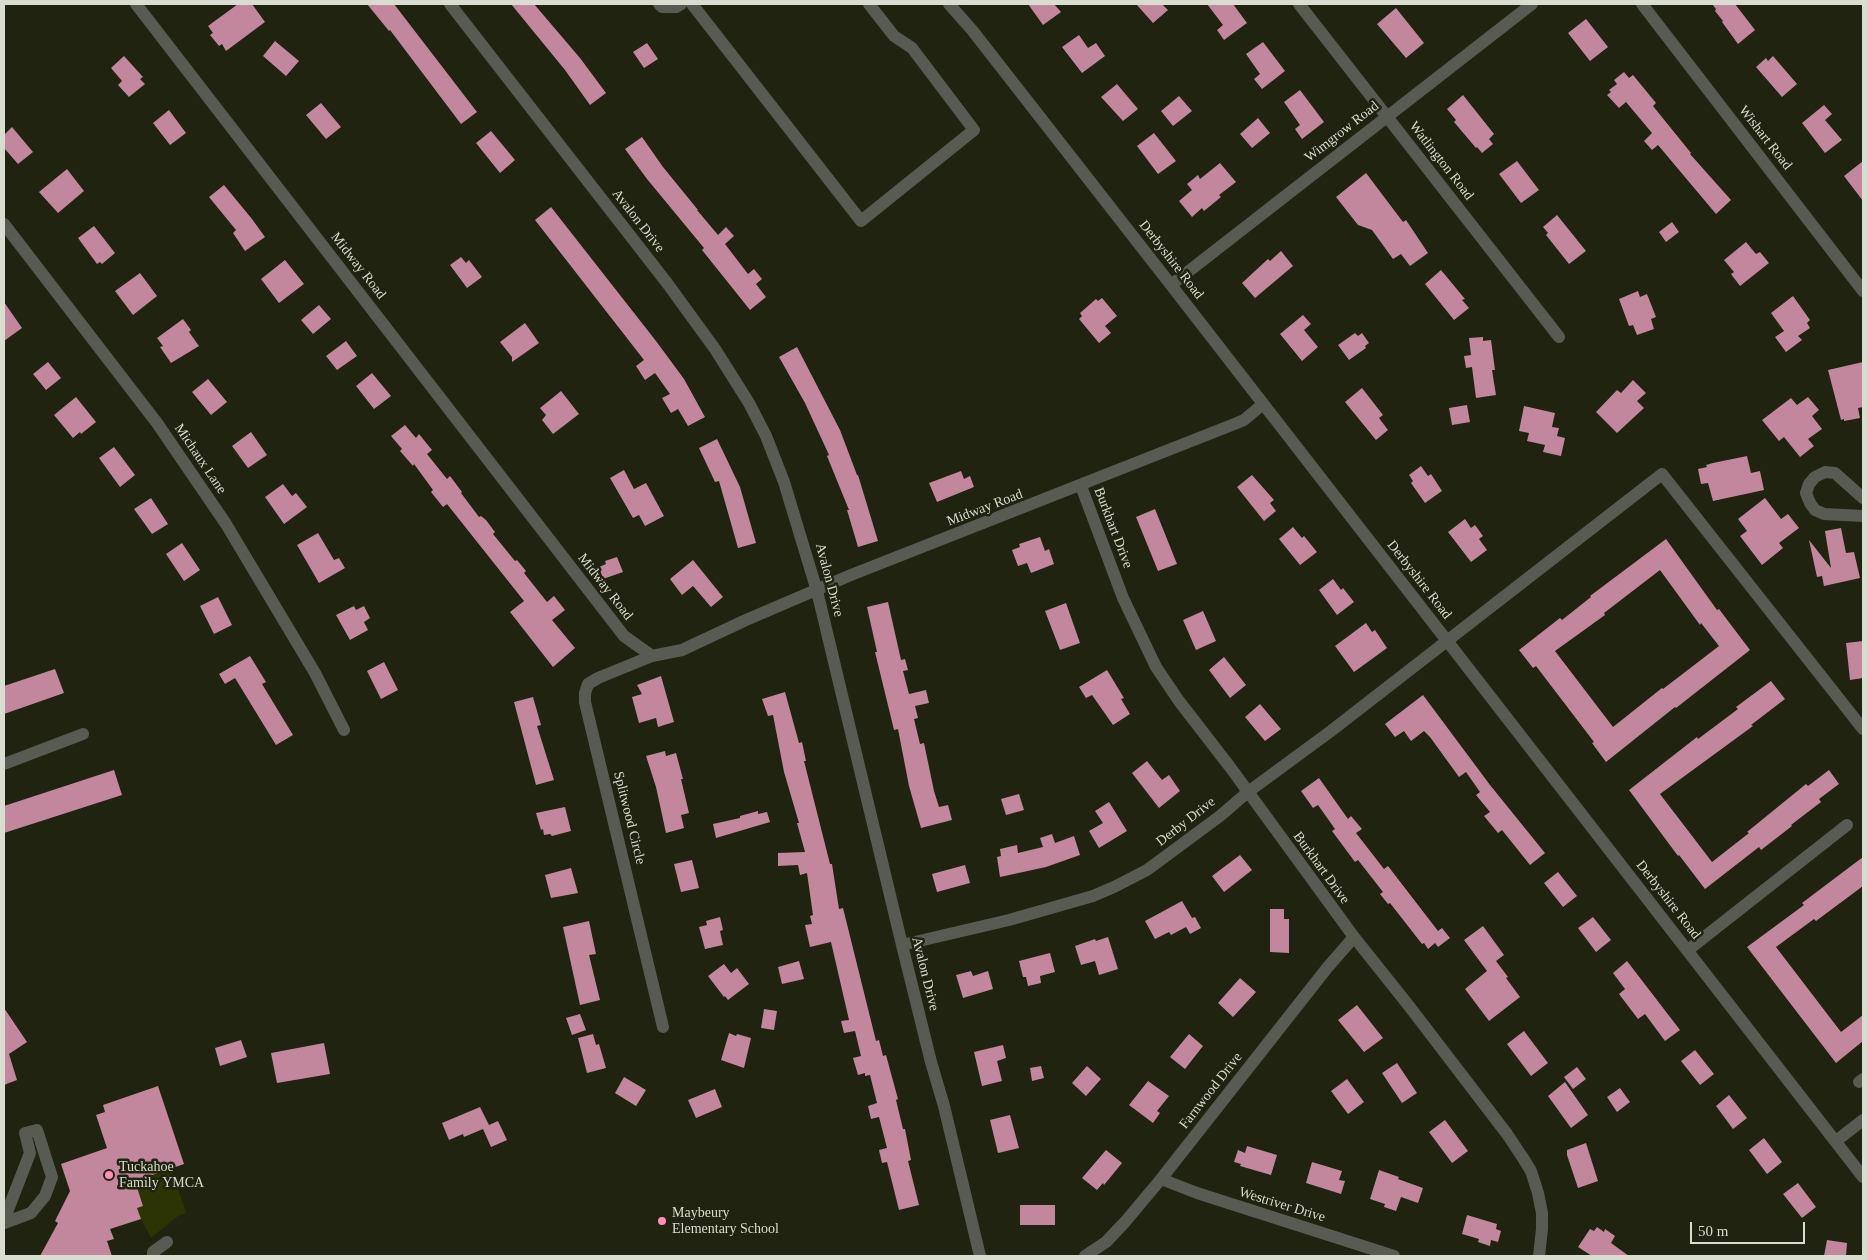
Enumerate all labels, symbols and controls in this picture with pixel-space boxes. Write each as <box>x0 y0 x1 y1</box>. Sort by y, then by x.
street label: Wimgrow Road <box>1302 98 1382 166</box>
street label: Wishart Road <box>1735 103 1795 173</box>
street label: Watlington Road <box>1405 118 1477 204</box>
street label: Avalon Drive <box>608 186 668 256</box>
street label: Derbyshire Road <box>1135 217 1207 303</box>
street label: Midway Road <box>327 229 389 303</box>
street label: Michaux Lane <box>170 421 230 497</box>
street label: Burkhart Drive <box>1090 485 1136 571</box>
street label: Midway Road <box>945 486 1025 530</box>
street label: Derbyshire Road <box>1383 537 1455 623</box>
street label: Avalon Drive <box>811 541 847 619</box>
street label: Midway Road <box>574 550 636 624</box>
street label: Splitwood Circle <box>609 770 649 866</box>
street label: Derby Drive <box>1153 794 1219 850</box>
street label: Burkhart Drive <box>1289 829 1353 907</box>
street label: Derbyshire Road <box>1632 857 1704 943</box>
street label: Avalon Drive <box>908 935 942 1013</box>
street label: Farnwood Drive <box>1176 1050 1246 1132</box>
place label: Tuckahoe Family YMCA <box>119 1159 204 1192</box>
marker: Tuckahoe Family YMCA <box>103 1169 115 1181</box>
street label: Westriver Drive <box>1237 1184 1327 1226</box>
place label: Maybeury Elementary School <box>672 1205 779 1238</box>
scale bar <box>1692 1212 1807 1244</box>
marker: Maybeury Elementary School <box>656 1215 668 1227</box>
text: 50 m <box>1698 1223 1728 1239</box>

